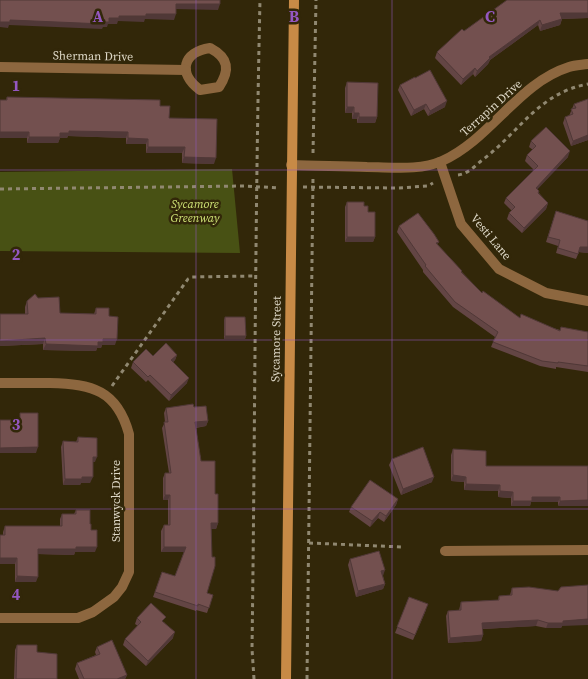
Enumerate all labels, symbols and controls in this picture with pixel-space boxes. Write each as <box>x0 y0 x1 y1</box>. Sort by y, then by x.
text: A <box>93 5 104 27</box>
text: B <box>289 5 300 27</box>
text: C <box>485 5 495 27</box>
street label: Sherman Drive <box>53 47 133 65</box>
text: 1 <box>12 74 20 96</box>
street label: Terrapin Drive <box>457 76 525 140</box>
park label: Sycamore Greenway <box>170 196 220 226</box>
street label: Vesti Lane <box>467 211 515 263</box>
text: 2 <box>12 243 21 265</box>
street label: Sycamore Street <box>267 296 285 382</box>
text: 3 <box>12 413 21 435</box>
street label: Stanwyck Drive <box>108 460 124 542</box>
text: 4 <box>12 583 21 605</box>

